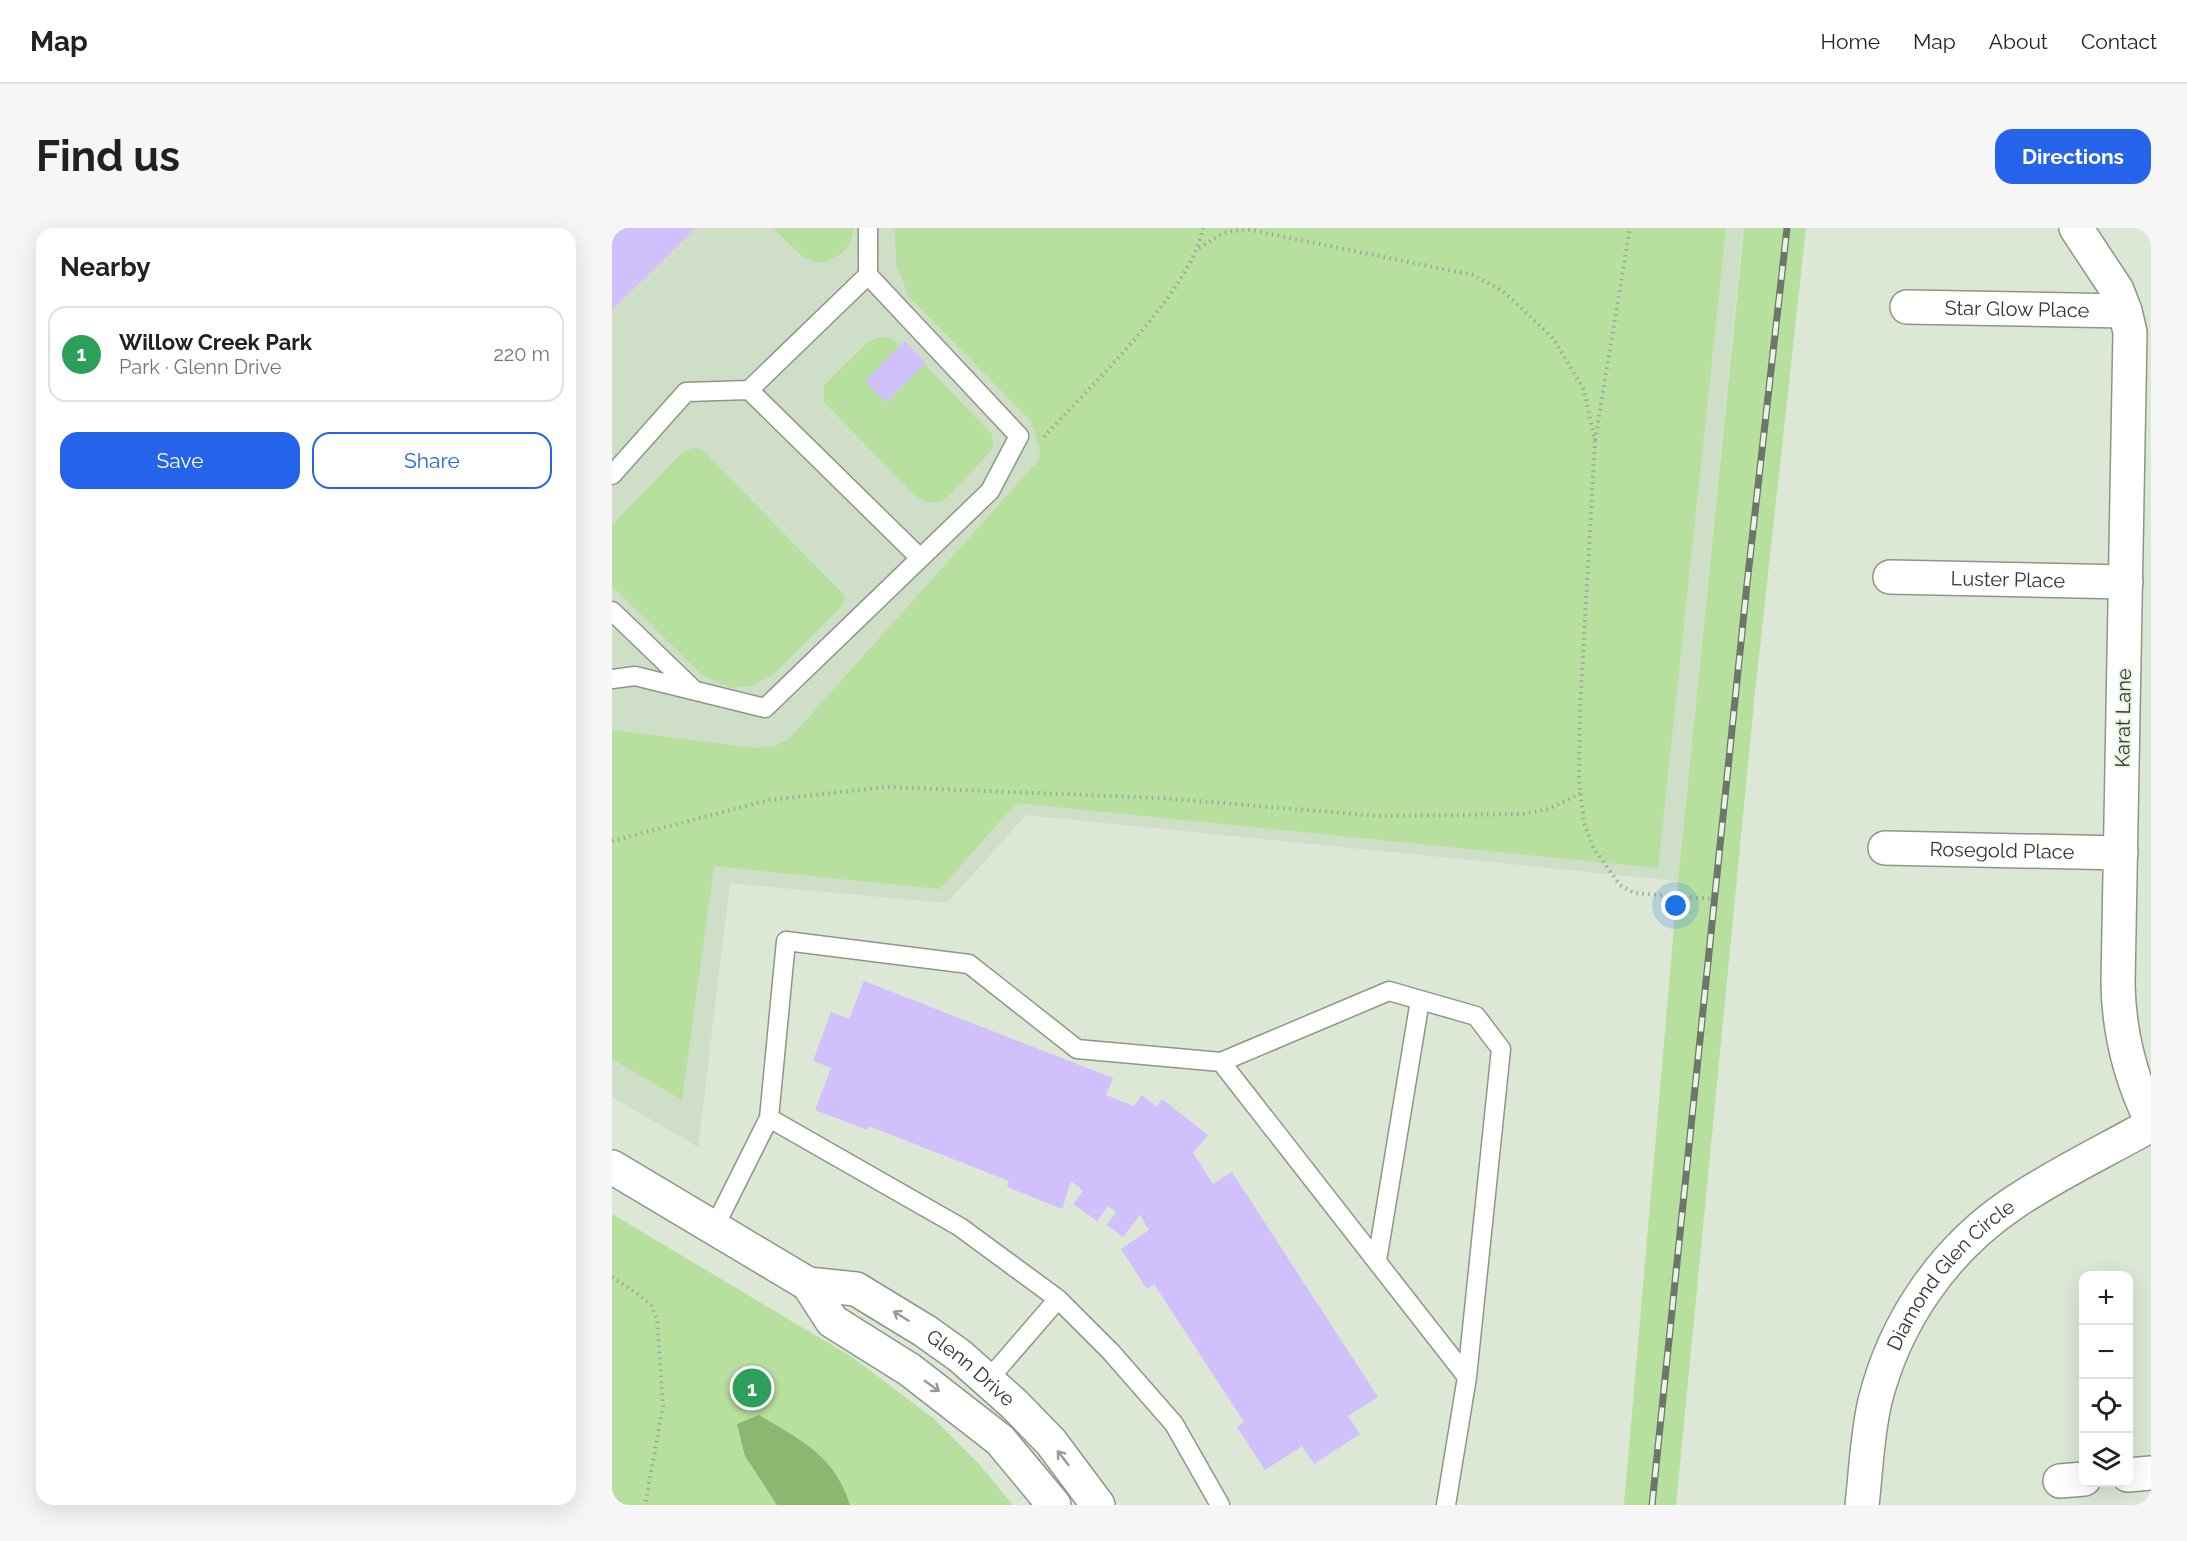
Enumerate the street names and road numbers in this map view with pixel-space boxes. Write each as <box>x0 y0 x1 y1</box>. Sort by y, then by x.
street label: Star Glow Place <box>1944 296 2090 322</box>
street label: Luster Place <box>1950 566 2066 593</box>
street label: Karat Lane <box>2110 668 2136 768</box>
street label: Rosegold Place <box>1929 837 2075 864</box>
street label: Diamond Glen Circle <box>1882 1194 2019 1354</box>
street label: Glenn Drive <box>922 1324 1020 1411</box>

